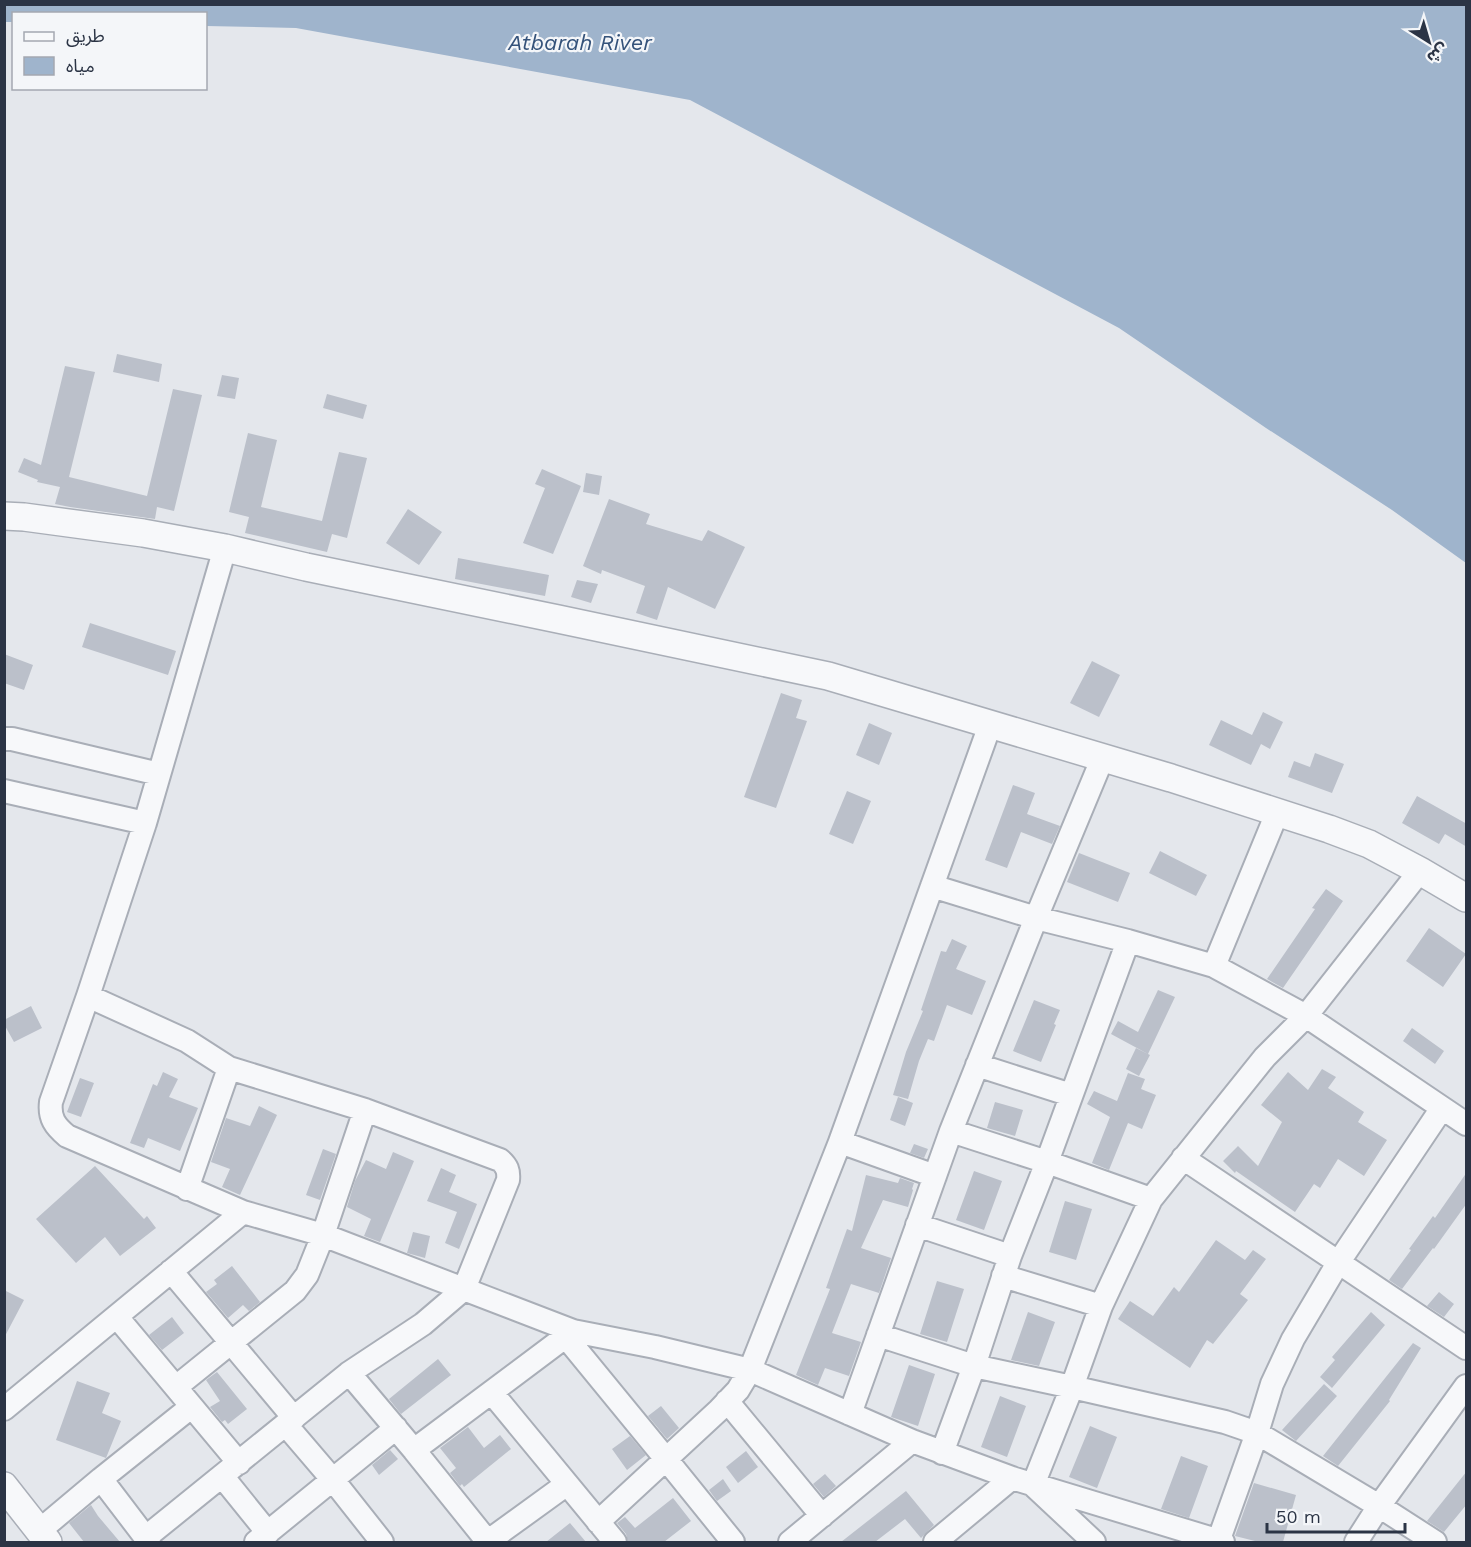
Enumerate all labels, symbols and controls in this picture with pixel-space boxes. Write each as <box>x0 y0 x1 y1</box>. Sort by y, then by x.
legend <box>12 12 207 90</box>
north arrow <box>1399 12 1459 72</box>
text: طريق <box>66 25 105 47</box>
water label: Atbarah River <box>507 30 653 55</box>
text: ش <box>1423 39 1452 68</box>
text: مياه <box>66 55 95 76</box>
scale bar <box>1267 1496 1405 1534</box>
text: 50 m <box>1276 1506 1321 1527</box>

